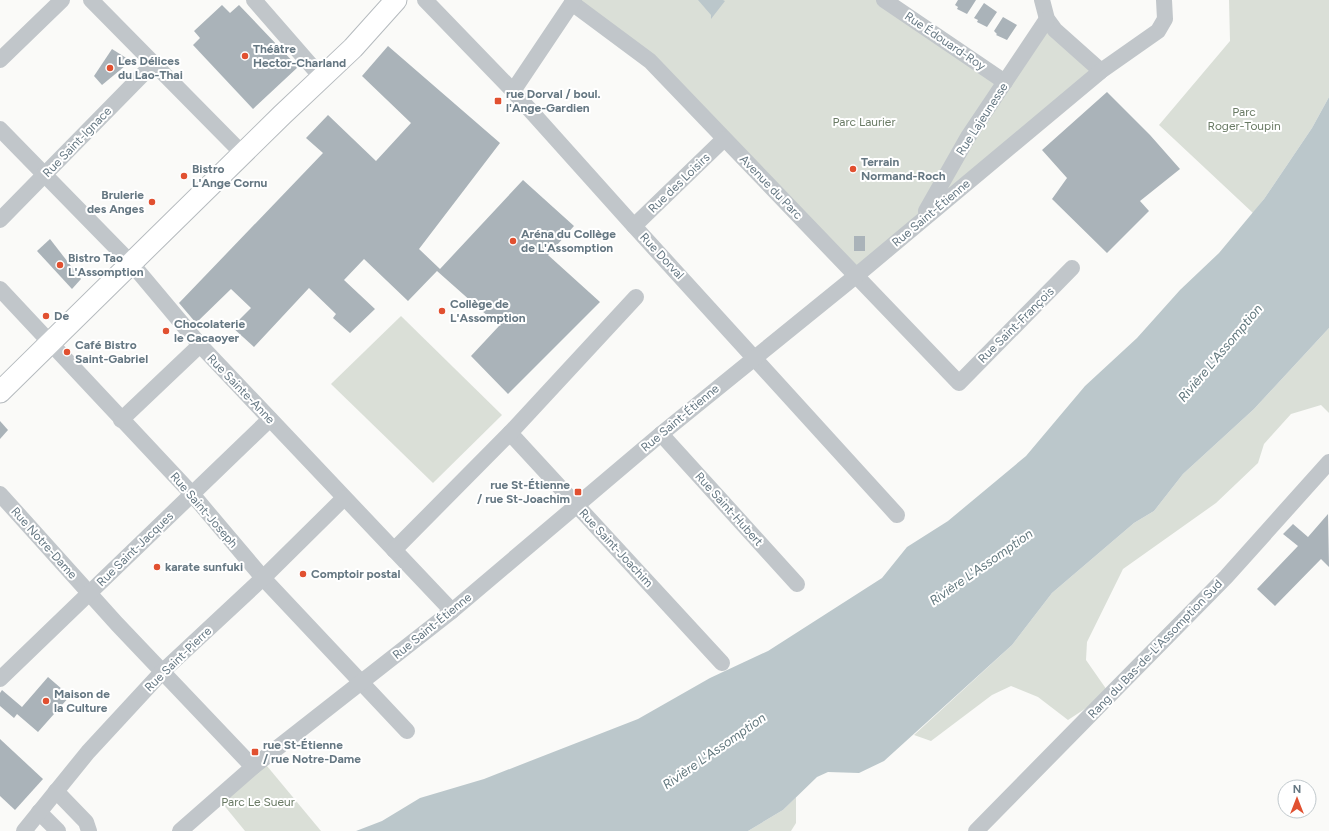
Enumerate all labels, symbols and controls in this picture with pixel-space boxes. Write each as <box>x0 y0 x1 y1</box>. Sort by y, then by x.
street label: Rue Édouard-Roy <box>902 9 989 74</box>
place label: Théâtre Hector-Charland <box>253 42 346 70</box>
marker: Théâtre Hector-Charland <box>240 51 250 61</box>
place label: Les Délices du Lao-Thai <box>118 54 183 82</box>
marker: Les Délices du Lao-Thai <box>105 63 115 73</box>
street label: Rue Lajeunesse <box>953 80 1011 158</box>
place label: rue Dorval / boul. l'Ange-Gardien <box>506 87 600 115</box>
marker: rue Dorval / boul. l'Ange-Gardien <box>493 96 503 106</box>
street label: Rue Saint-Ignace <box>40 104 114 180</box>
park label: Parc Roger-Toupin <box>1207 105 1281 133</box>
park label: Parc Laurier <box>833 115 895 129</box>
street label: Rue des Loisirs <box>645 150 713 216</box>
street label: Avenue du Parc <box>737 152 805 222</box>
place label: Terrain Normand-Roch <box>861 155 946 183</box>
place label: Bistro L'Ange Cornu <box>192 162 268 190</box>
marker: Terrain Normand-Roch <box>848 164 858 174</box>
marker: Bistro L'Ange Cornu <box>179 171 189 181</box>
street label: Rue Saint-Étienne <box>889 176 973 250</box>
place label: Brulerie des Anges <box>87 188 144 216</box>
marker: Brulerie des Anges <box>147 197 157 207</box>
place label: Aréna du Collège de L'Assomption <box>521 227 616 255</box>
street label: Rue Dorval <box>637 230 687 282</box>
marker: Aréna du Collège de L'Assomption <box>508 236 518 246</box>
place label: Bistro Tao L'Assomption <box>68 251 144 279</box>
marker: Bistro Tao L'Assomption <box>55 260 65 270</box>
street label: Rue Saint-François <box>975 284 1057 366</box>
place label: Collège de L'Assomption <box>450 297 526 325</box>
water label: Rivière L'Assomption <box>1175 301 1265 405</box>
marker: Collège de L'Assomption <box>437 306 447 316</box>
place label: De <box>54 309 69 323</box>
marker: De <box>41 311 51 321</box>
place label: Chocolaterie le Cacaoyer <box>174 317 245 345</box>
marker: Chocolaterie le Cacaoyer <box>161 326 171 336</box>
place label: Café Bistro Saint-Gabriel <box>75 338 148 366</box>
marker: Café Bistro Saint-Gabriel <box>62 347 72 357</box>
street label: Rue Sainte-Anne <box>204 351 278 427</box>
street label: Rue Saint-Étienne <box>638 381 722 455</box>
street label: Rue Saint-Joseph <box>167 469 241 551</box>
street label: Rue Saint-Hubert <box>692 469 766 549</box>
place label: rue St-Étienne / rue St-Joachim <box>477 478 570 506</box>
marker: rue St-Étienne / rue St-Joachim <box>573 487 583 497</box>
street label: Rue Notre-Dame <box>8 504 80 582</box>
street label: Rue Saint-Joachim <box>576 506 656 590</box>
street label: Rue Saint-Jacques <box>94 509 176 589</box>
water label: Rivière L'Assomption <box>927 526 1035 608</box>
place label: karate sunfuki <box>165 560 243 574</box>
marker: karate sunfuki <box>152 562 162 572</box>
place label: Comptoir postal <box>311 567 400 581</box>
marker: Comptoir postal <box>298 569 308 579</box>
street label: Rang du Bas-de-L'Assomption Sud <box>1085 577 1225 721</box>
street label: Rue Saint-Étienne <box>390 590 475 662</box>
street label: Rue Saint-Pierre <box>142 623 215 694</box>
place label: Maison de la Culture <box>54 687 110 715</box>
marker: Maison de la Culture <box>41 696 51 706</box>
water label: Rivière L'Assomption <box>660 710 768 792</box>
place label: rue St-Étienne / rue Notre-Dame <box>263 738 361 766</box>
marker: rue St-Étienne / rue Notre-Dame <box>250 747 260 757</box>
north arrow <box>1277 779 1317 819</box>
text: N <box>1293 783 1301 796</box>
park label: Parc Le Sueur <box>221 795 295 809</box>

